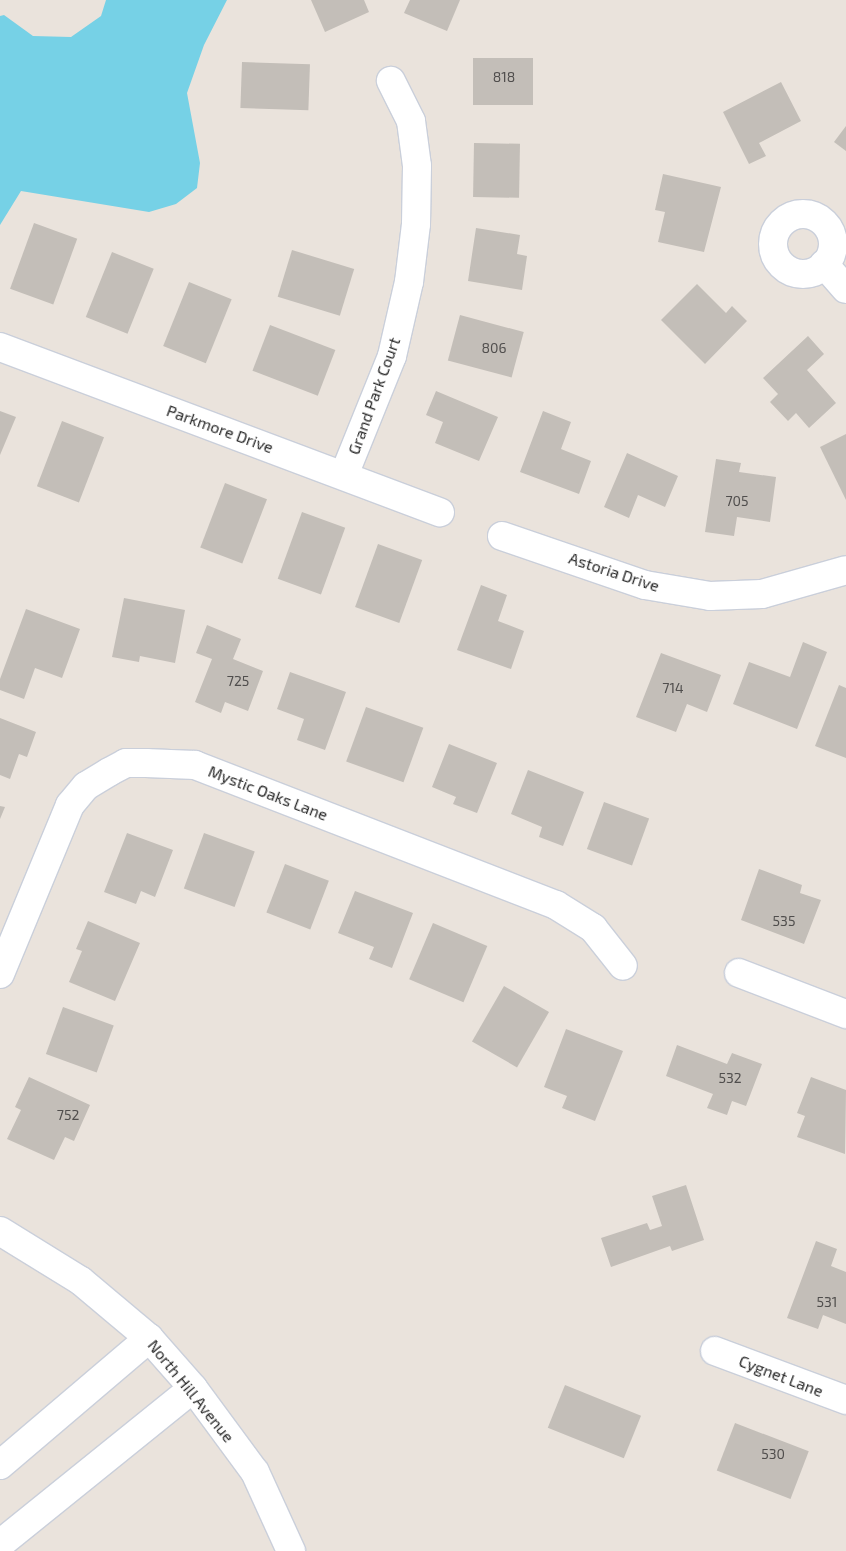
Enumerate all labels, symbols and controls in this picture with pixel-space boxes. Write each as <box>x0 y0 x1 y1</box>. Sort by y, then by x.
house number: 818 <box>493 69 515 85</box>
street label: Grand Park Court <box>344 335 404 457</box>
house number: 806 <box>482 340 506 356</box>
street label: Parkmore Drive <box>164 401 276 457</box>
house number: 705 <box>725 493 749 509</box>
street label: Astoria Drive <box>566 548 662 596</box>
house number: 725 <box>227 673 249 689</box>
house number: 714 <box>662 680 684 696</box>
street label: Mystic Oaks Lane <box>206 761 330 825</box>
house number: 535 <box>773 913 795 929</box>
house number: 532 <box>718 1070 742 1086</box>
house number: 752 <box>57 1107 79 1123</box>
house number: 531 <box>817 1294 837 1310</box>
street label: North Hill Avenue <box>144 1336 238 1446</box>
street label: Cygnet Lane <box>736 1351 826 1401</box>
house number: 530 <box>761 1446 785 1462</box>

